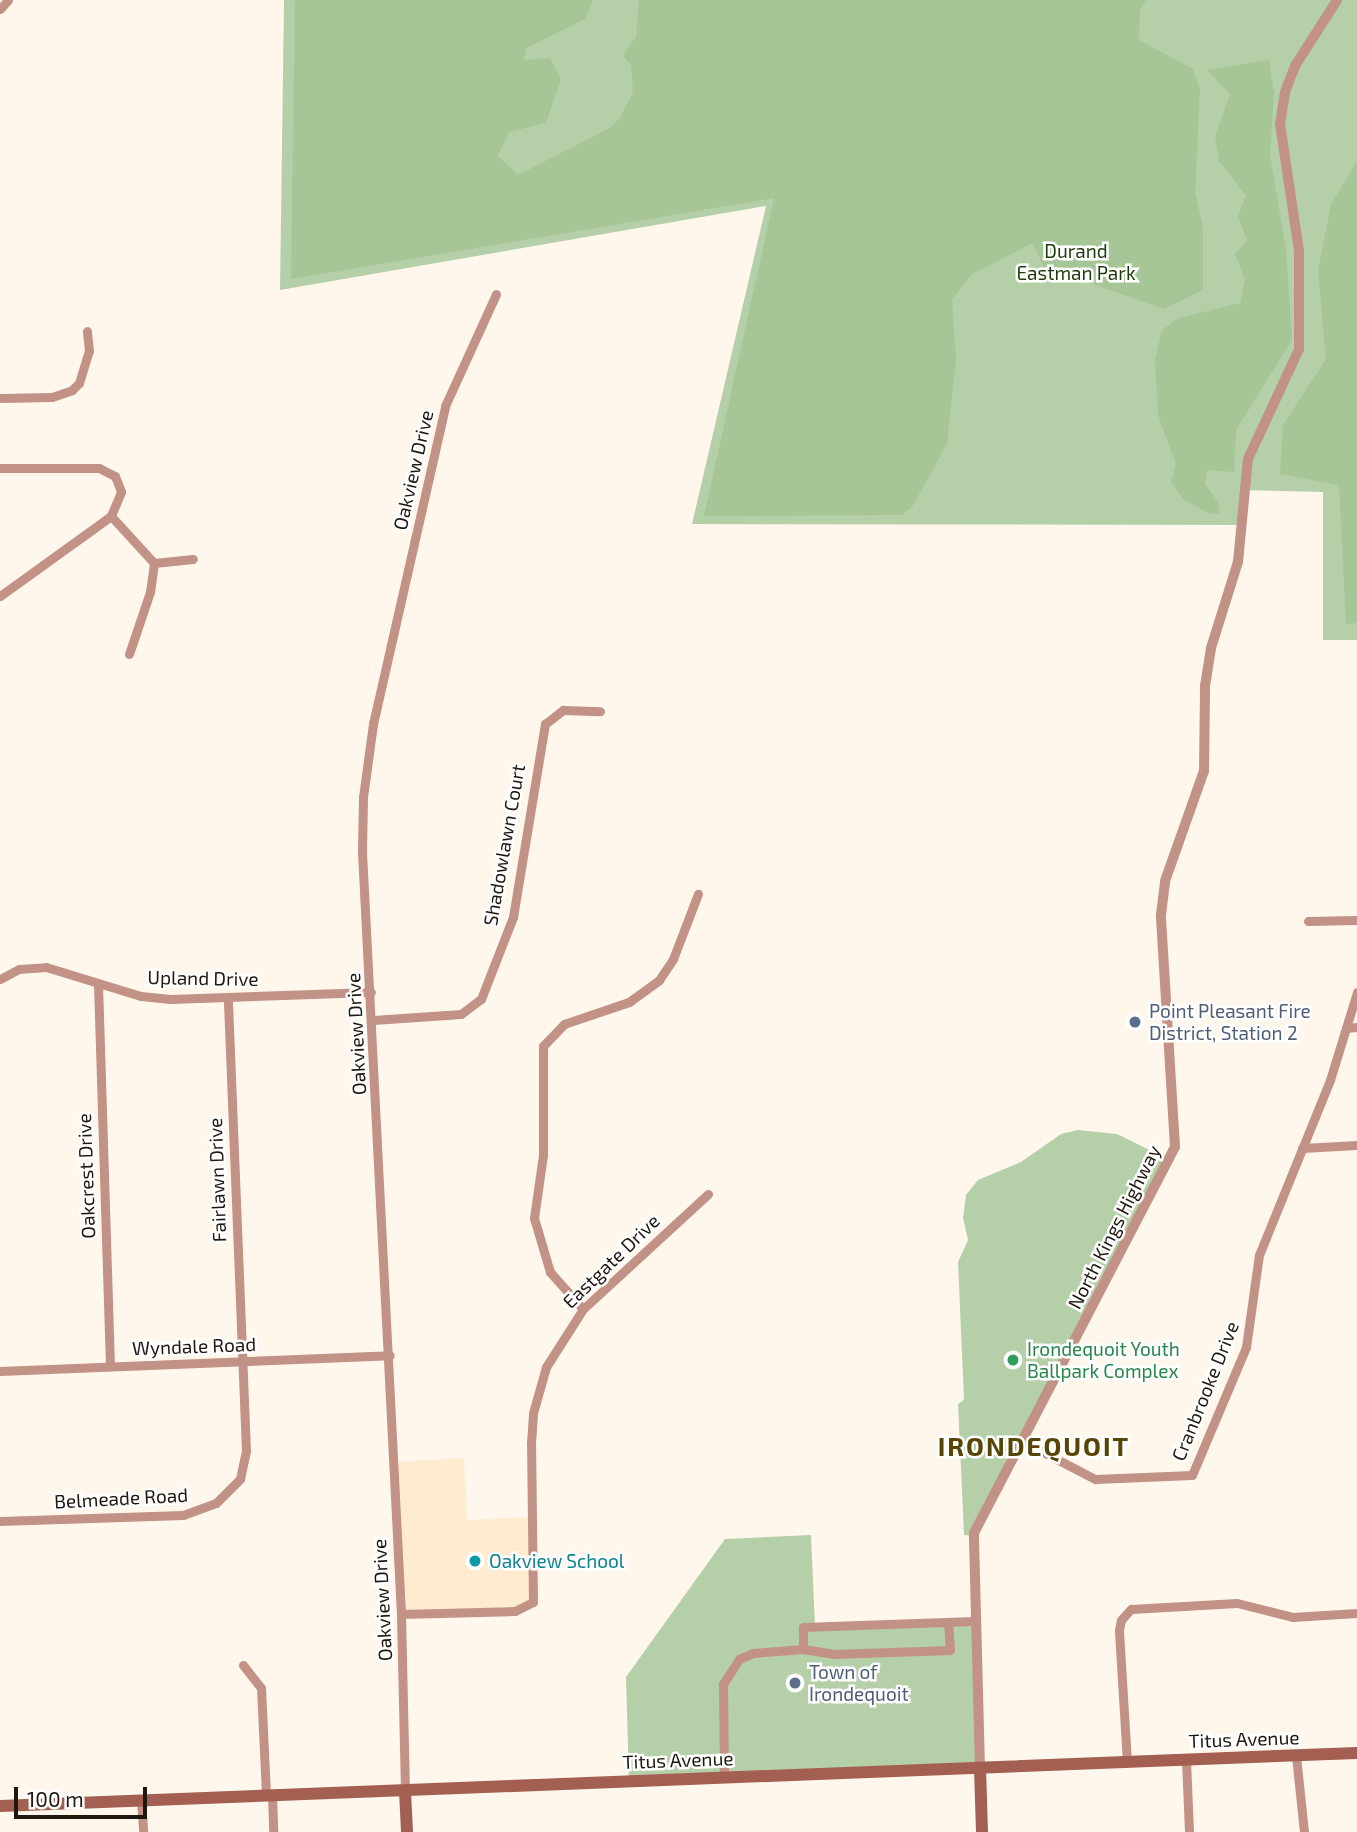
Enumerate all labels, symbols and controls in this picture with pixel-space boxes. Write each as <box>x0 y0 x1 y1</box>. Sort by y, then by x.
park label: Durand Eastman Park <box>1016 240 1136 284</box>
street label: Oakview Drive <box>388 408 438 532</box>
street label: Shadowlawn Court <box>479 762 529 928</box>
street label: Upland Drive <box>147 966 259 990</box>
street label: Oakview Drive <box>341 972 371 1096</box>
place label: Point Pleasant Fire District, Station 2 <box>1149 1000 1311 1044</box>
marker: Point Pleasant Fire District, Station 2 <box>1127 1014 1143 1030</box>
street label: Oakcrest Drive <box>72 1113 100 1239</box>
street label: Fairlawn Drive <box>203 1117 231 1243</box>
street label: North Kings Highway <box>1063 1141 1165 1313</box>
street label: Eastgate Drive <box>558 1209 664 1313</box>
street label: Cranbrooke Drive <box>1167 1318 1243 1464</box>
street label: Wyndale Road <box>132 1332 256 1360</box>
place label: Irondequoit Youth Ballpark Complex <box>1027 1338 1180 1382</box>
marker: Irondequoit Youth Ballpark Complex <box>1005 1352 1021 1368</box>
district label: IRONDEQUOIT <box>939 1430 1129 1462</box>
street label: Belmeade Road <box>54 1483 188 1513</box>
street label: Oakview Drive <box>367 1538 397 1662</box>
place label: Oakview School <box>489 1550 625 1572</box>
marker: Oakview School <box>467 1553 483 1569</box>
place label: Town of Irondequoit <box>809 1661 909 1705</box>
marker: Town of Irondequoit <box>787 1675 803 1691</box>
street label: Titus Avenue <box>1188 1726 1300 1752</box>
street label: Titus Avenue <box>622 1747 734 1773</box>
scale bar <box>18 1772 150 1816</box>
text: 100 m <box>27 1786 84 1811</box>

